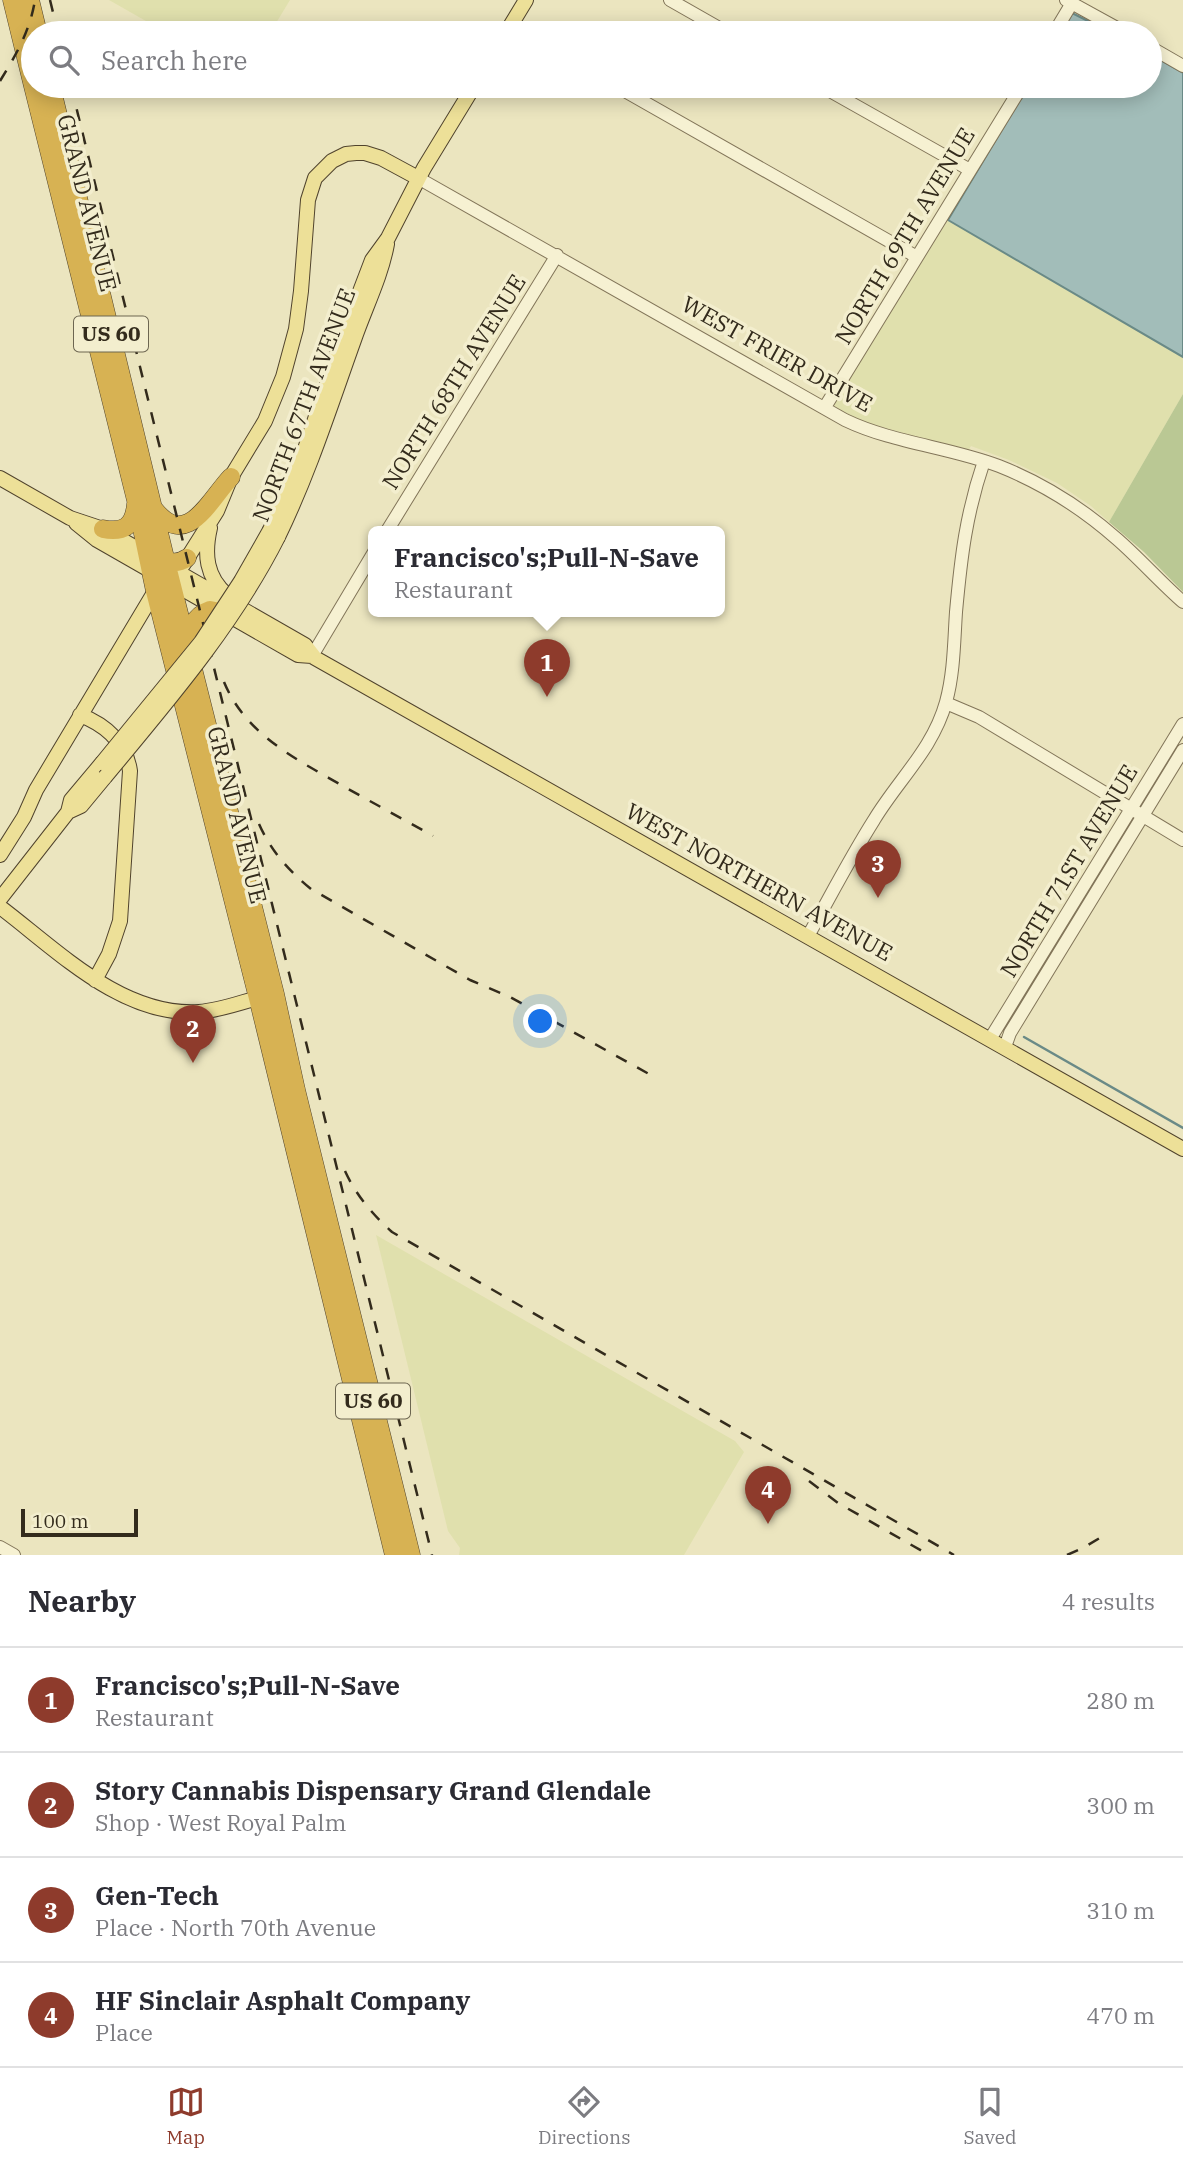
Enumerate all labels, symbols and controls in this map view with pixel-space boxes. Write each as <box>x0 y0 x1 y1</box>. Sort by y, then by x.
search box <box>21 21 1162 98</box>
icon: search <box>45 41 83 79</box>
text: Search here <box>101 43 247 77</box>
street label: GRAND AVENUE <box>51 111 125 295</box>
street label: NORTH 69TH AVENUE <box>827 122 981 349</box>
street label: NORTH 68TH AVENUE <box>375 268 532 495</box>
street label: NORTH 67TH AVENUE <box>245 284 361 526</box>
street label: WEST FRIER DRIVE <box>677 288 878 418</box>
road number: US 60 <box>74 316 148 352</box>
popup <box>368 526 725 617</box>
text: Francisco's;Pull-N-Save <box>394 540 699 574</box>
text: Restaurant <box>394 574 513 604</box>
pin: 1 <box>524 639 570 697</box>
street label: GRAND AVENUE <box>201 723 275 907</box>
street label: NORTH 71ST AVENUE <box>993 759 1144 982</box>
street label: WEST NORTHERN AVENUE <box>621 795 898 967</box>
pin: 3 <box>855 840 901 898</box>
your location <box>523 1004 557 1038</box>
pin: 2 <box>170 1005 216 1063</box>
road number: US 60 <box>336 1384 410 1418</box>
pin: 4 <box>745 1466 791 1524</box>
scale bar <box>21 1506 138 1538</box>
text: 100 m <box>32 1509 89 1533</box>
text: Nearby <box>28 1581 136 1620</box>
text: 4 results <box>1062 1586 1155 1616</box>
text: Francisco's;Pull-N-Save <box>95 1668 400 1702</box>
text: 1 <box>44 1685 58 1715</box>
text: 280 m <box>1086 1685 1155 1715</box>
text: Restaurant <box>95 1702 214 1732</box>
text: Story Cannabis Dispensary Grand Glendale <box>95 1773 651 1807</box>
text: 2 <box>44 1790 58 1820</box>
text: 300 m <box>1086 1790 1155 1820</box>
text: Shop · West Royal Palm <box>95 1807 346 1837</box>
text: Gen-Tech <box>95 1878 219 1912</box>
text: 3 <box>44 1895 58 1925</box>
text: 310 m <box>1086 1895 1155 1925</box>
text: Place · North 70th Avenue <box>95 1912 376 1942</box>
text: HF Sinclair Asphalt Company <box>95 1983 470 2017</box>
text: 4 <box>44 2000 58 2030</box>
text: 470 m <box>1086 2000 1155 2030</box>
text: Place <box>95 2017 153 2047</box>
tab: Map <box>166 2083 205 2149</box>
tab: Directions <box>538 2083 631 2149</box>
tab: Saved <box>963 2083 1017 2149</box>

